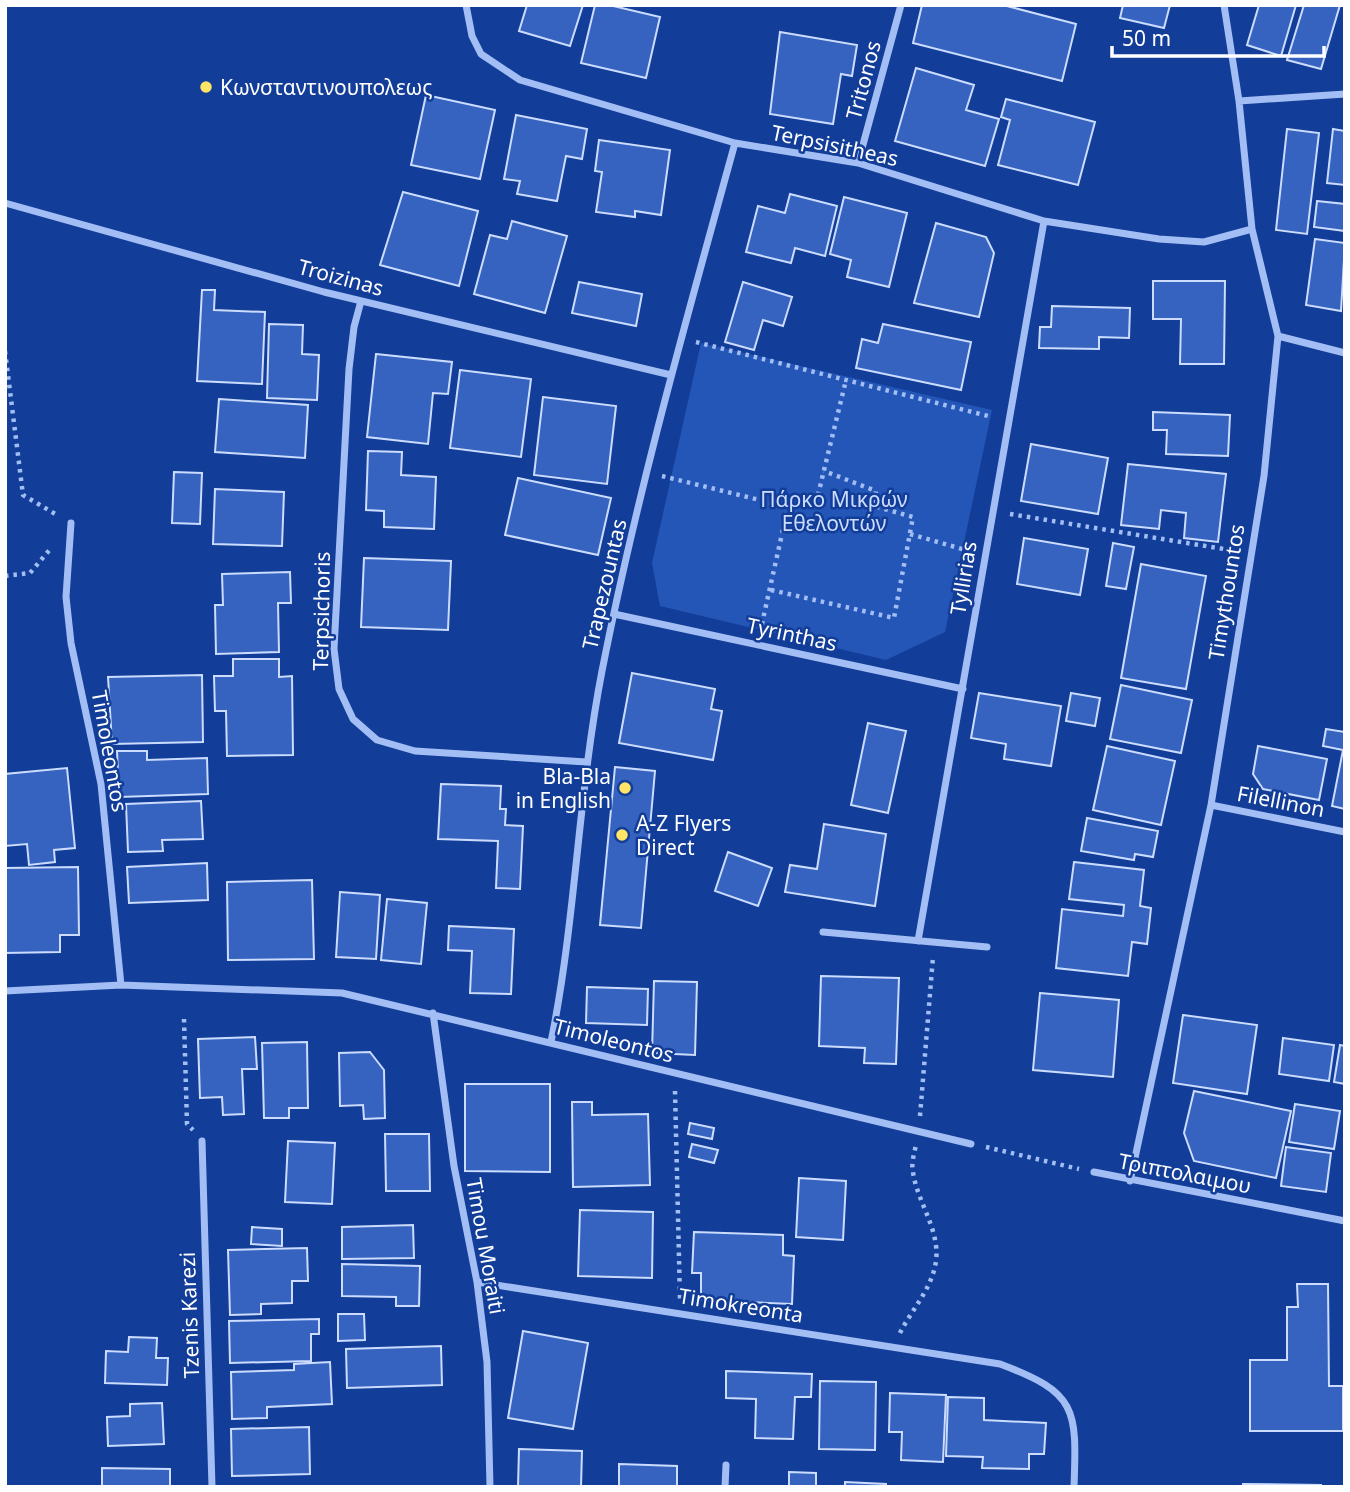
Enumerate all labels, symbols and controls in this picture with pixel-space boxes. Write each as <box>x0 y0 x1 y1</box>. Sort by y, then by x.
scale bar <box>1112 14 1324 58</box>
text: 50 m <box>1122 24 1171 52</box>
street label: Tritonos <box>839 37 887 123</box>
place label: Κωνσταντινουπολεως <box>220 73 432 101</box>
marker: Κωνσταντινουπολεως <box>198 79 214 95</box>
street label: Terpsisitheas <box>769 118 901 172</box>
street label: Troizinas <box>295 252 387 302</box>
park label: Πάρκο Μικρών Εθελοντών <box>760 485 908 537</box>
street label: Trapezountas <box>575 516 633 652</box>
street label: Timythountos <box>1201 522 1251 662</box>
street label: Tyllirias <box>943 539 983 617</box>
street label: Terpsichoris <box>306 551 336 671</box>
street label: Tyrinthas <box>744 611 840 657</box>
street label: Timoleontos <box>86 688 134 814</box>
place label: Bla-Bla in English <box>516 762 611 814</box>
street label: Filellinon <box>1235 779 1327 823</box>
marker: Bla-Bla in English <box>617 780 633 796</box>
place label: A-Z Flyers Direct <box>636 809 731 861</box>
marker: A-Z Flyers Direct <box>614 827 630 843</box>
street label: Timoleontos <box>551 1012 677 1068</box>
street label: Τριπτολαιμου <box>1116 1146 1254 1200</box>
street label: Timou Moraiti <box>460 1176 512 1316</box>
street label: Tzenis Karezi <box>173 1251 205 1379</box>
street label: Timokreonta <box>677 1281 805 1329</box>

